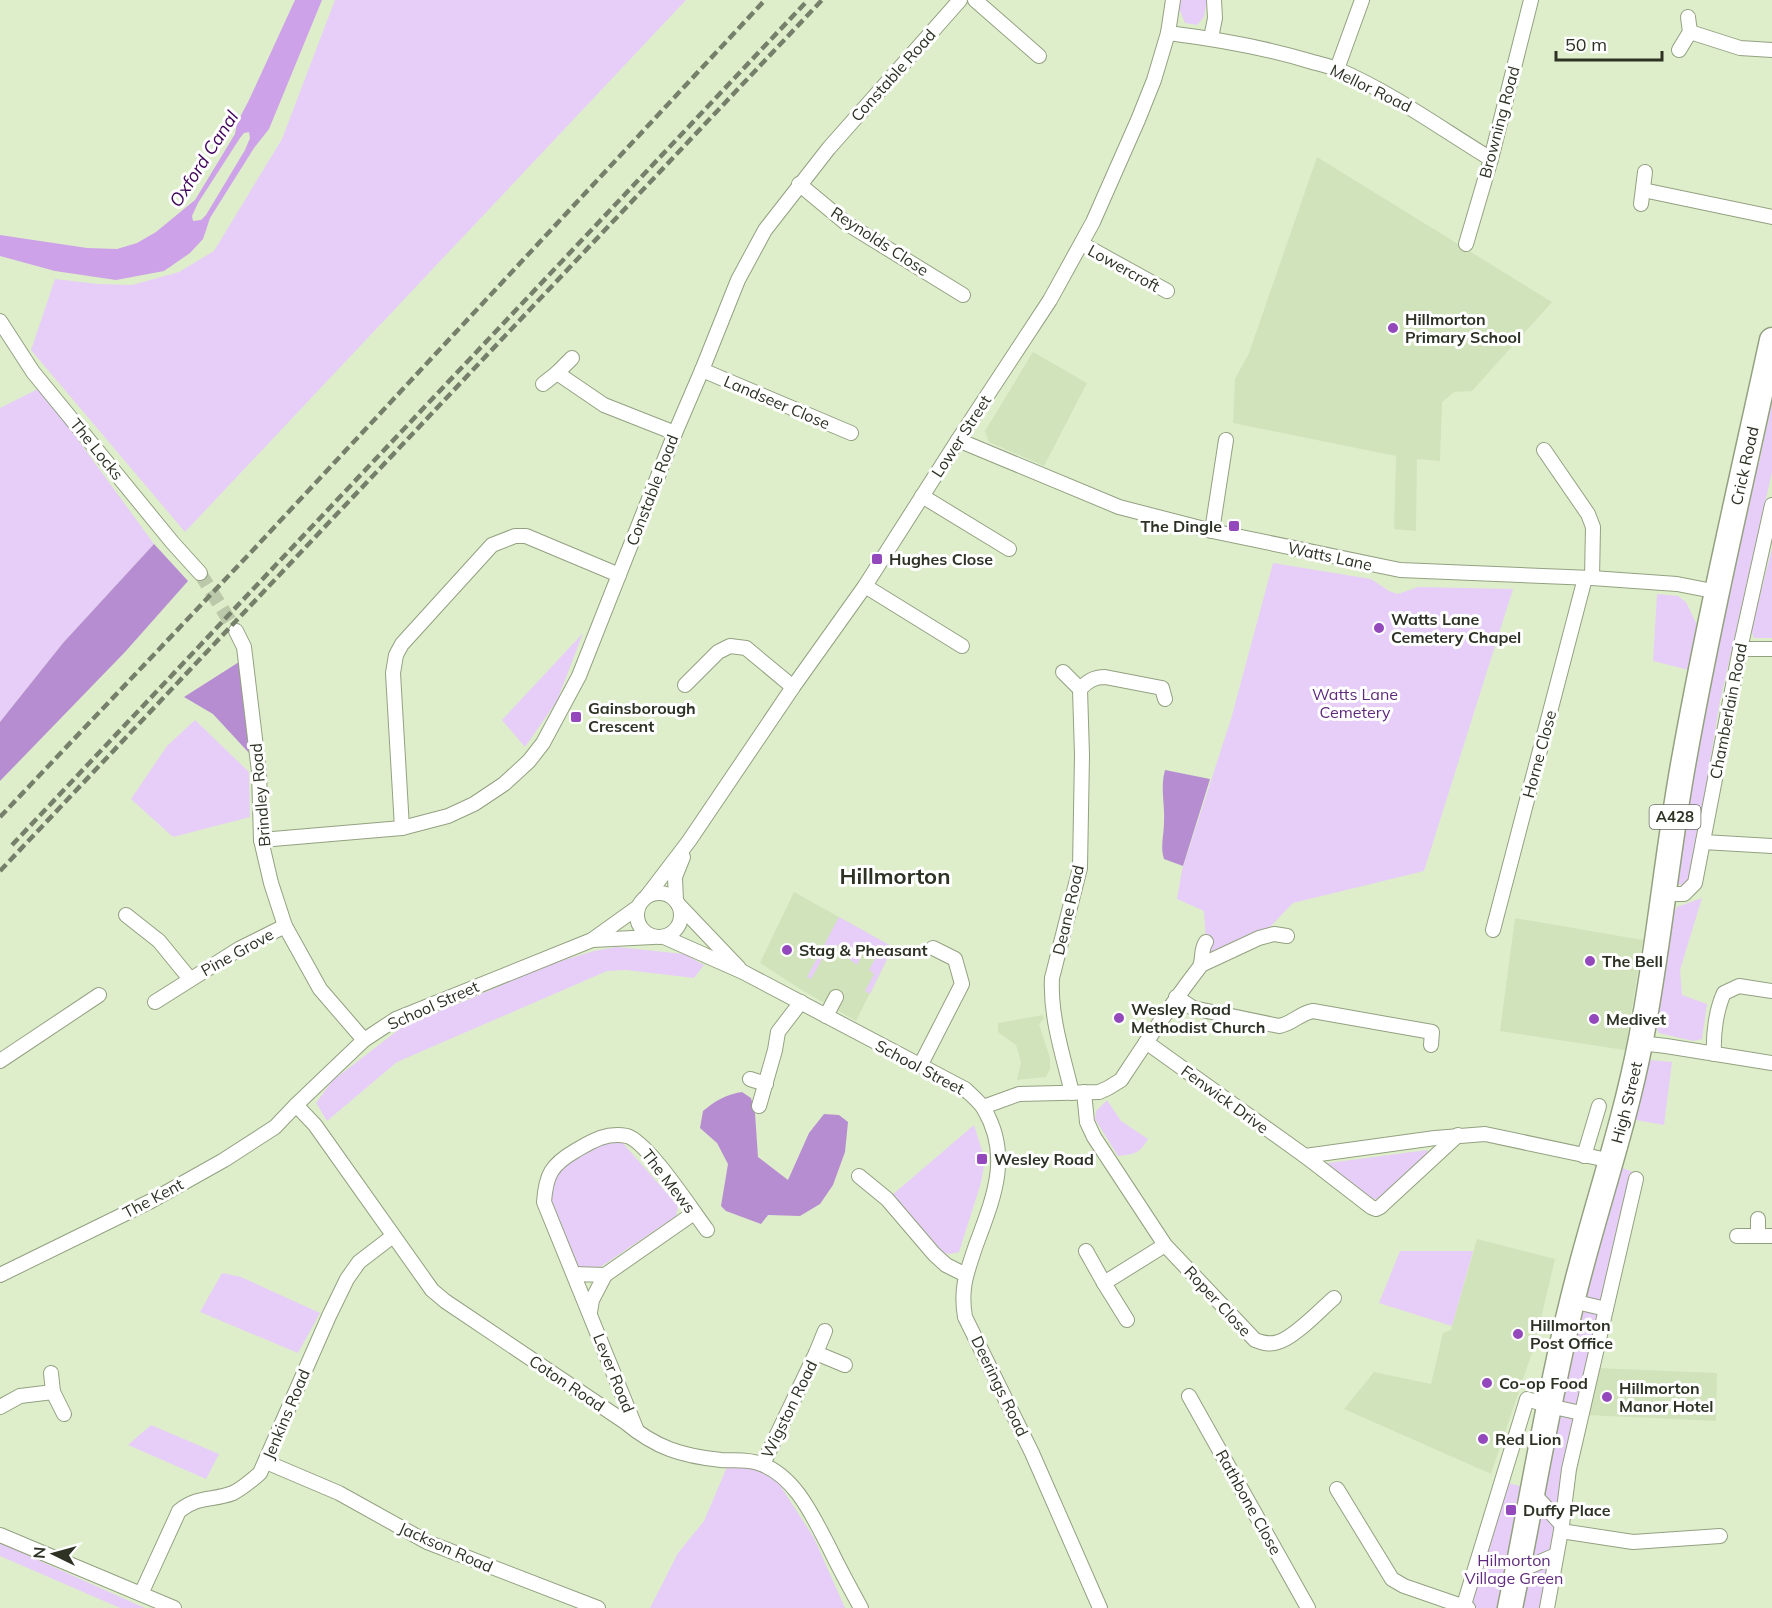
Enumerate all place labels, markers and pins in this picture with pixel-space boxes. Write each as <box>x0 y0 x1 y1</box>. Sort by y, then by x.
place label: Hillmorton Primary School <box>1405 309 1521 347</box>
marker: Hillmorton Primary School <box>1386 321 1400 335</box>
place label: The Dingle <box>1140 516 1222 536</box>
marker: The Dingle <box>1227 519 1241 533</box>
place label: Hughes Close <box>889 549 993 569</box>
marker: Hughes Close <box>870 552 884 566</box>
place label: Watts Lane Cemetery Chapel <box>1391 609 1521 647</box>
marker: Watts Lane Cemetery Chapel <box>1372 621 1386 635</box>
place label: Gainsborough Crescent <box>588 698 696 736</box>
marker: Gainsborough Crescent <box>569 710 583 724</box>
place label: Stag & Pheasant <box>799 940 928 960</box>
marker: Stag & Pheasant <box>780 943 794 957</box>
place label: The Bell <box>1602 951 1663 971</box>
marker: The Bell <box>1583 954 1597 968</box>
place label: Wesley Road Methodist Church <box>1131 999 1265 1037</box>
place label: Medivet <box>1606 1009 1666 1029</box>
marker: Wesley Road Methodist Church <box>1112 1011 1126 1025</box>
marker: Medivet <box>1587 1012 1601 1026</box>
place label: Wesley Road <box>994 1149 1094 1169</box>
marker: Wesley Road <box>975 1152 989 1166</box>
place label: Hillmorton Post Office <box>1530 1315 1613 1353</box>
marker: Hillmorton Post Office <box>1511 1327 1525 1341</box>
place label: Co-op Food <box>1499 1373 1588 1393</box>
marker: Co-op Food <box>1480 1376 1494 1390</box>
place label: Hillmorton Manor Hotel <box>1619 1378 1713 1416</box>
marker: Hillmorton Manor Hotel <box>1600 1390 1614 1404</box>
place label: Red Lion <box>1495 1429 1561 1449</box>
marker: Red Lion <box>1476 1432 1490 1446</box>
place label: Duffy Place <box>1523 1500 1611 1520</box>
marker: Duffy Place <box>1504 1503 1518 1517</box>

